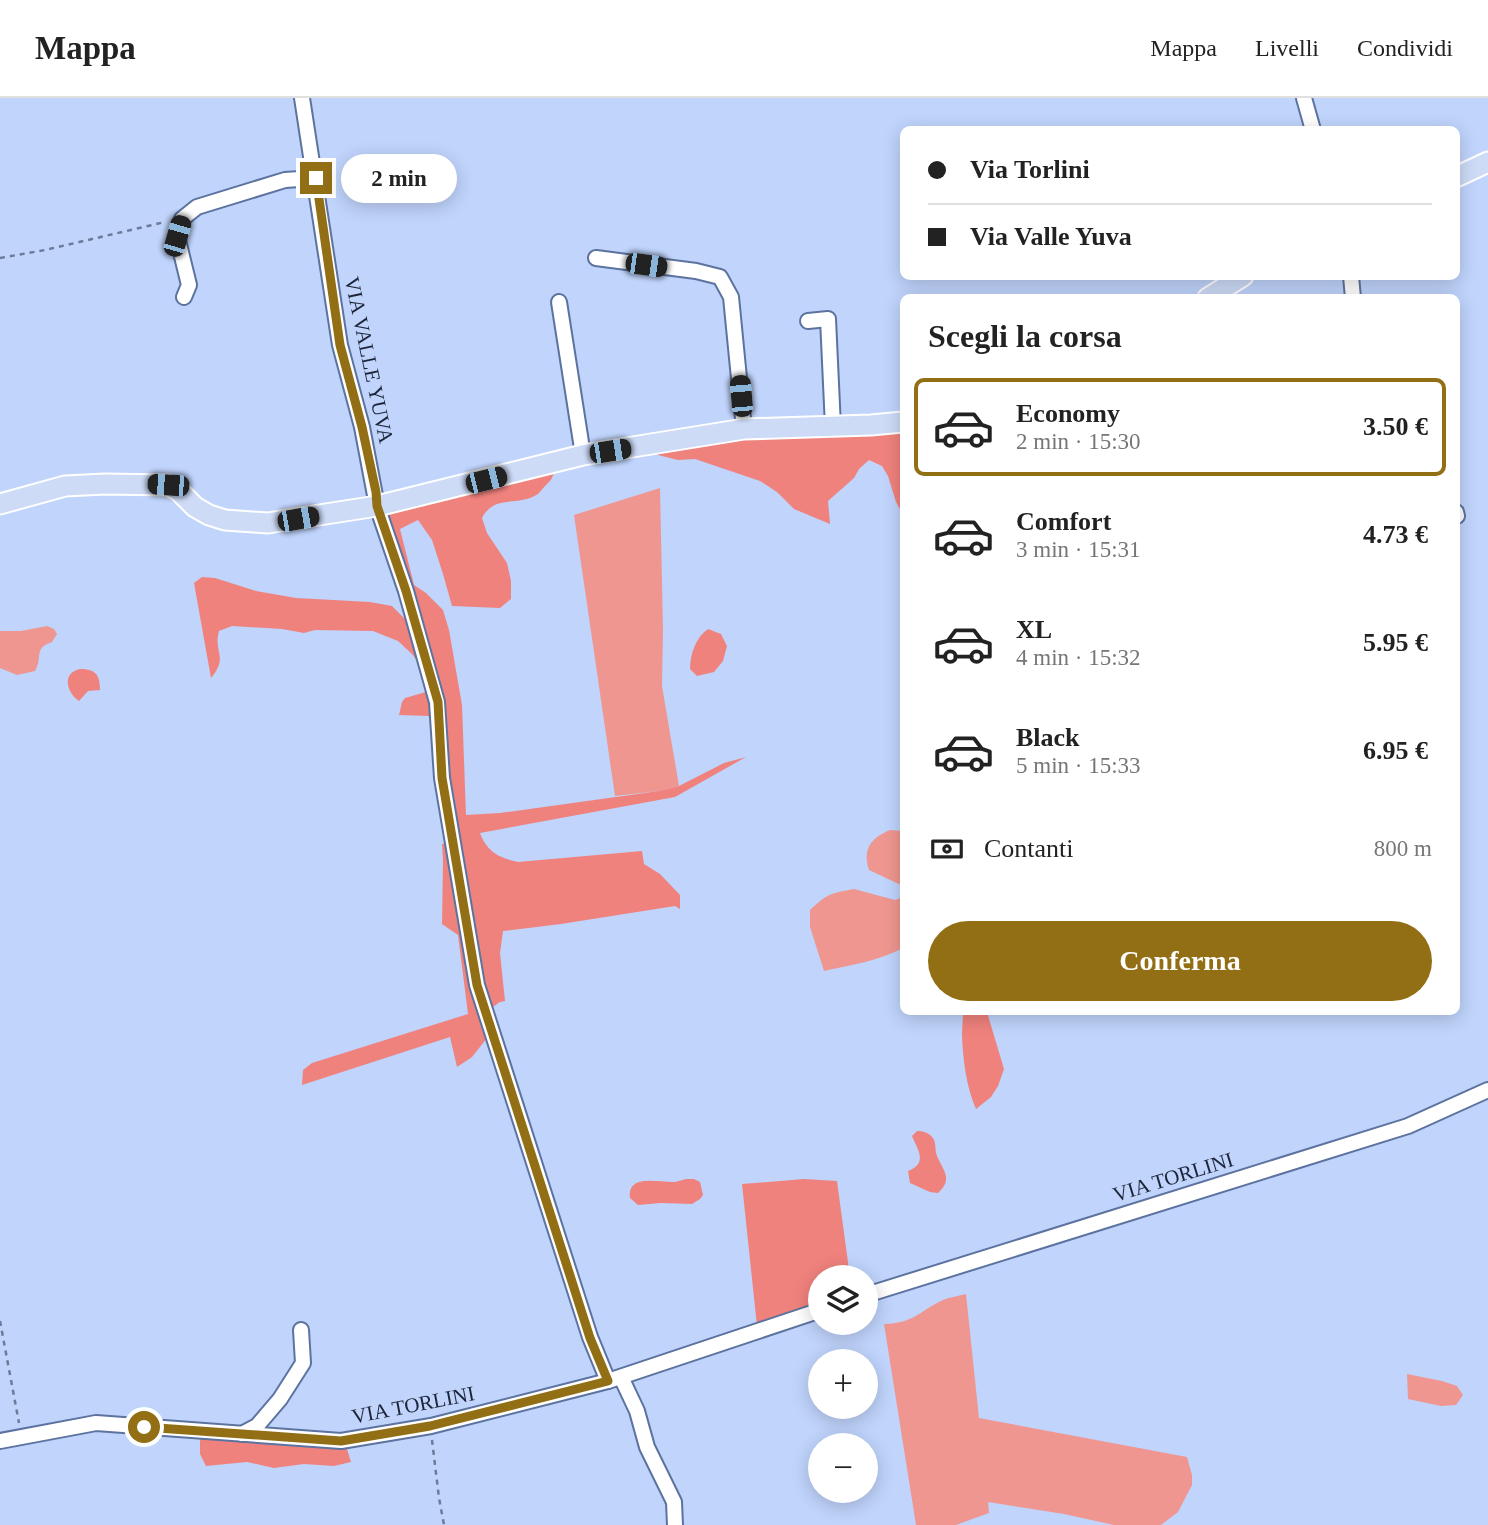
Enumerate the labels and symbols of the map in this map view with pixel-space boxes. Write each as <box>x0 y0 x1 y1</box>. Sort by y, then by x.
callout: 2 min <box>340 154 456 202</box>
route end <box>300 162 332 194</box>
car <box>162 213 193 259</box>
car <box>624 252 669 278</box>
street label: VIA VALLE YUVA <box>340 275 399 446</box>
car <box>729 374 754 418</box>
car <box>588 437 633 465</box>
car <box>464 465 509 495</box>
car <box>147 473 190 497</box>
car <box>276 505 321 533</box>
street label: VIA TORLINI <box>1110 1147 1236 1207</box>
street label: VIA TORLINI <box>350 1381 476 1429</box>
route start <box>128 1411 160 1443</box>

